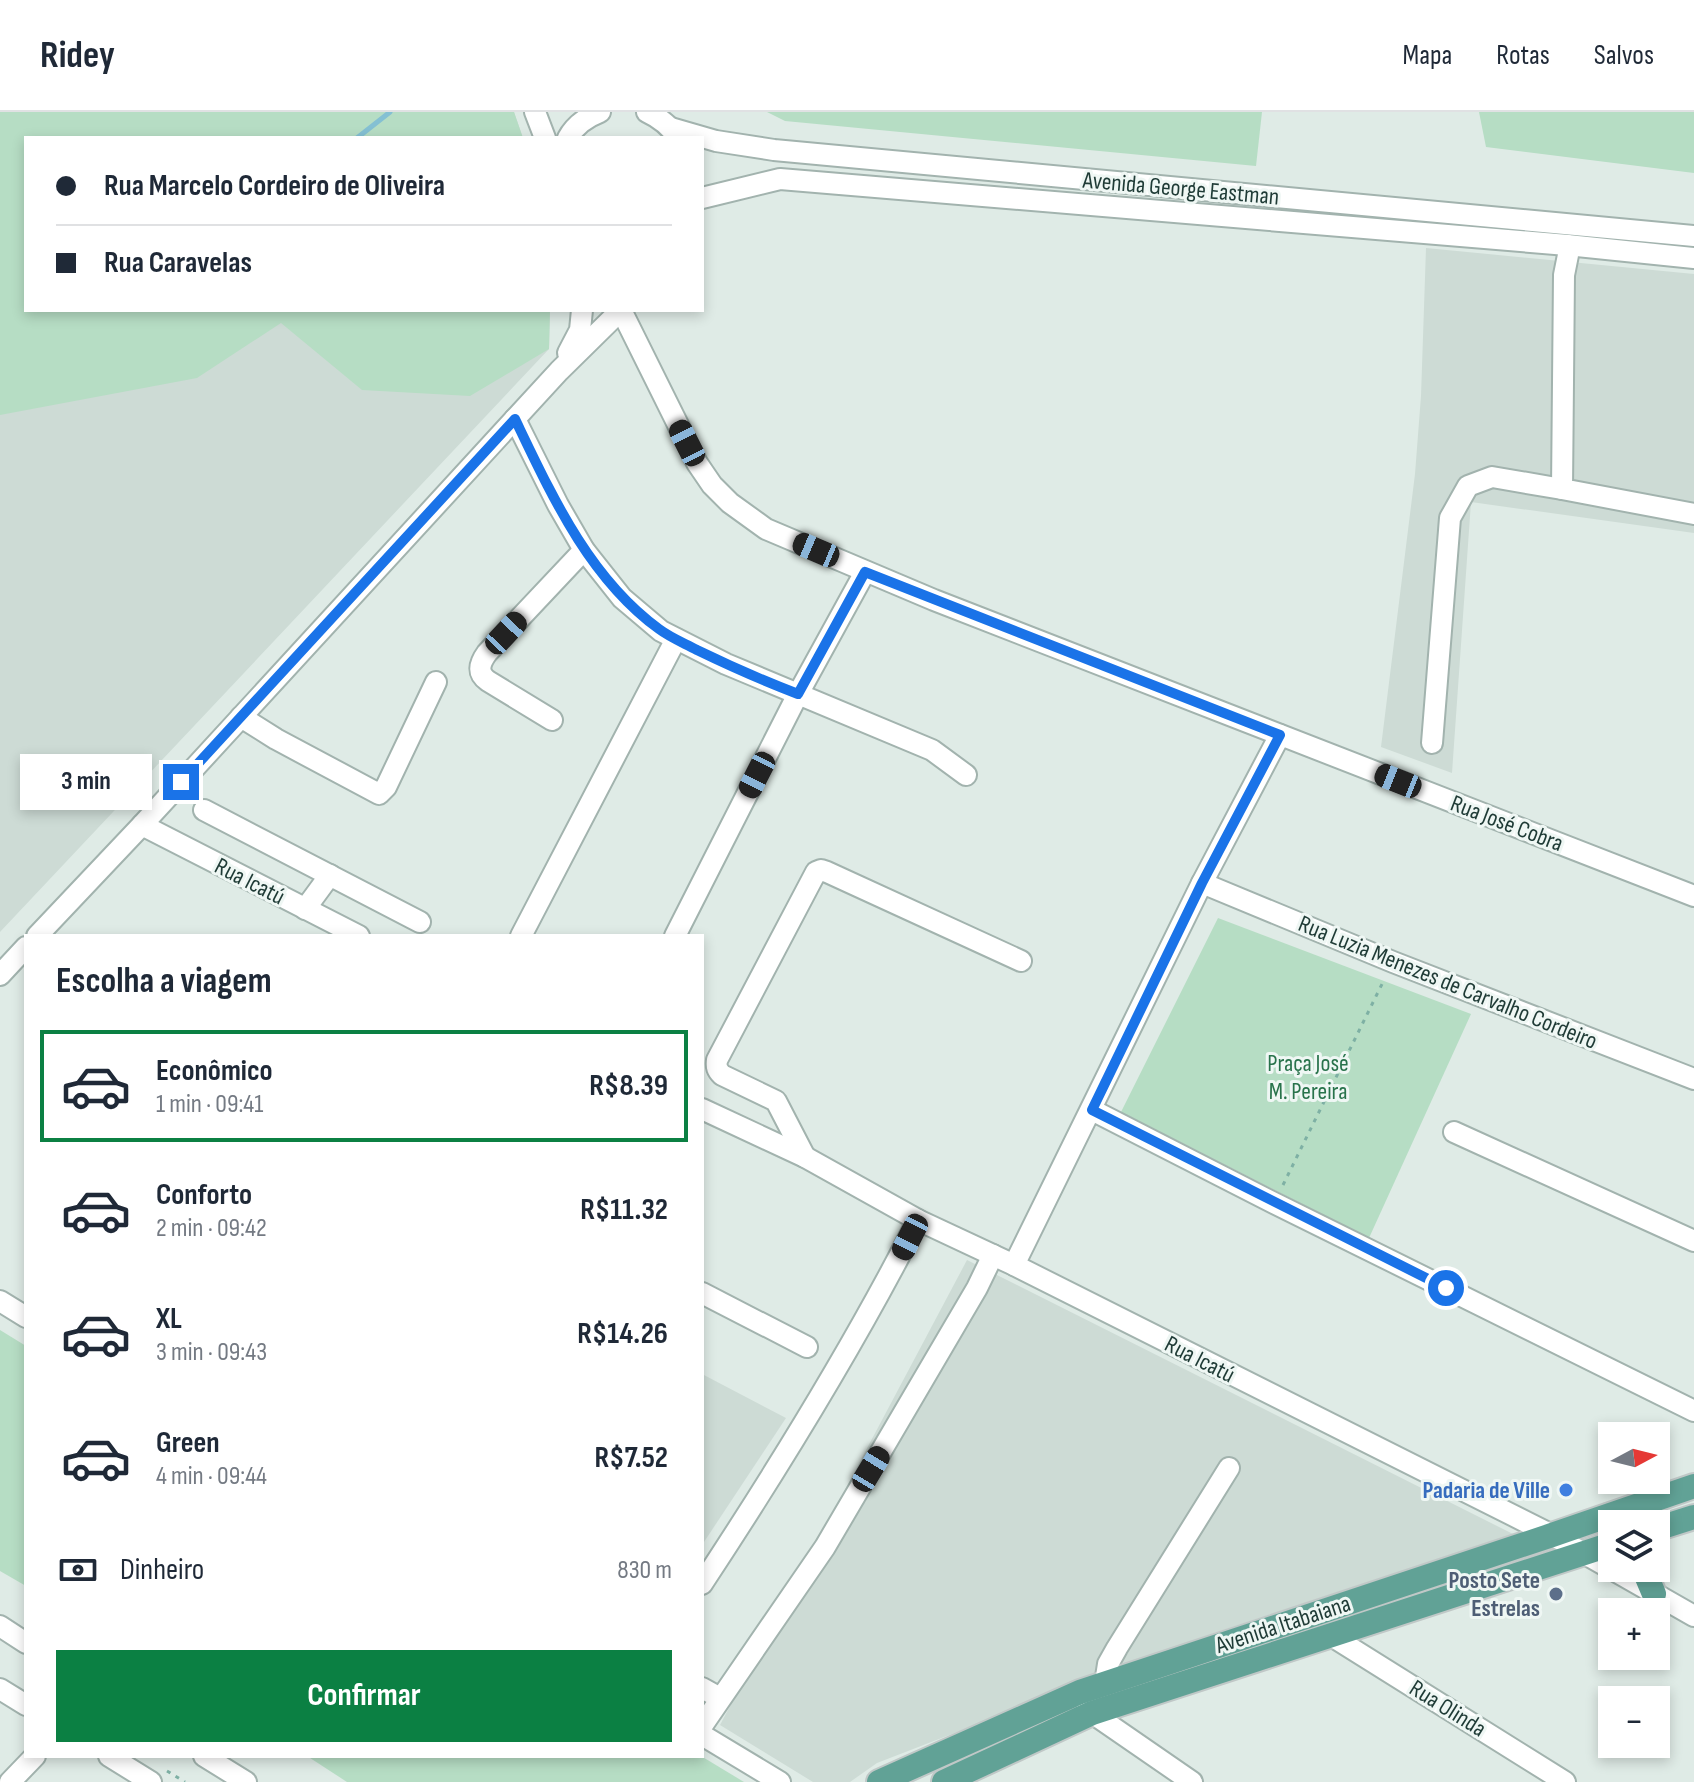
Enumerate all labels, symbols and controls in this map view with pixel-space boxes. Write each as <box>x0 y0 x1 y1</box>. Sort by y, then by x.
text: Ridey <box>40 33 115 78</box>
text: Mapa <box>1403 39 1452 72</box>
text: Rotas <box>1496 39 1550 72</box>
text: Salvos <box>1594 39 1654 72</box>
street label: Avenida George Eastman <box>1081 165 1280 212</box>
text: Rua Marcelo Cordeiro de Oliveira <box>104 168 445 204</box>
text: Rua Caravelas <box>104 245 252 281</box>
car <box>665 416 709 470</box>
car <box>789 530 843 570</box>
car <box>481 607 531 659</box>
car <box>735 748 779 802</box>
callout: 3 min <box>21 754 153 810</box>
car <box>1371 761 1425 801</box>
route end <box>163 764 199 800</box>
text: 3 min <box>61 766 111 797</box>
street label: Rua José Cobra <box>1446 789 1567 858</box>
street label: Rua Icatú <box>210 852 290 911</box>
street label: Rua Luzia Menezes de Carvalho Cordeiro <box>1294 909 1601 1056</box>
text: Escolha a viagem <box>56 960 272 1003</box>
park label: Praça José M. Pereira <box>1267 1049 1349 1106</box>
icon: car <box>60 1050 132 1122</box>
text: Econômico <box>156 1053 273 1089</box>
text: R$8.39 <box>589 1068 668 1104</box>
text: 1 min · 09:41 <box>156 1089 263 1120</box>
icon: car <box>60 1174 132 1246</box>
text: Conforto <box>156 1177 252 1213</box>
text: R$11.32 <box>580 1192 668 1228</box>
car <box>888 1210 932 1264</box>
text: 2 min · 09:42 <box>156 1213 267 1244</box>
route start <box>1428 1270 1464 1306</box>
icon: car <box>60 1298 132 1370</box>
text: XL <box>156 1301 182 1337</box>
text: R$14.26 <box>577 1316 668 1352</box>
street label: Rua Icatú <box>1160 1330 1240 1389</box>
text: 3 min · 09:43 <box>156 1337 267 1368</box>
icon: car <box>60 1422 132 1494</box>
north arrow <box>1598 1422 1670 1494</box>
map controls <box>1598 1422 1670 1758</box>
text: Green <box>156 1425 220 1461</box>
text: R$7.52 <box>595 1440 668 1476</box>
car <box>848 1442 894 1496</box>
text: 4 min · 09:44 <box>156 1461 267 1492</box>
place label: Padaria de Ville <box>1422 1476 1550 1505</box>
marker: Padaria de Ville <box>1557 1481 1575 1499</box>
button: layers <box>1598 1510 1670 1582</box>
icon: cash <box>56 1548 100 1592</box>
text: Dinheiro <box>120 1552 204 1588</box>
text: 830 m <box>617 1555 672 1586</box>
place label: Posto Sete Estrelas <box>1448 1566 1540 1623</box>
marker: Posto Sete Estrelas <box>1547 1585 1565 1603</box>
street label: Avenida Itabaiana <box>1211 1589 1354 1660</box>
button: + <box>1598 1598 1670 1670</box>
button: Confirmar <box>56 1650 672 1742</box>
street label: Rua Olinda <box>1404 1674 1491 1743</box>
button: − <box>1598 1686 1670 1758</box>

